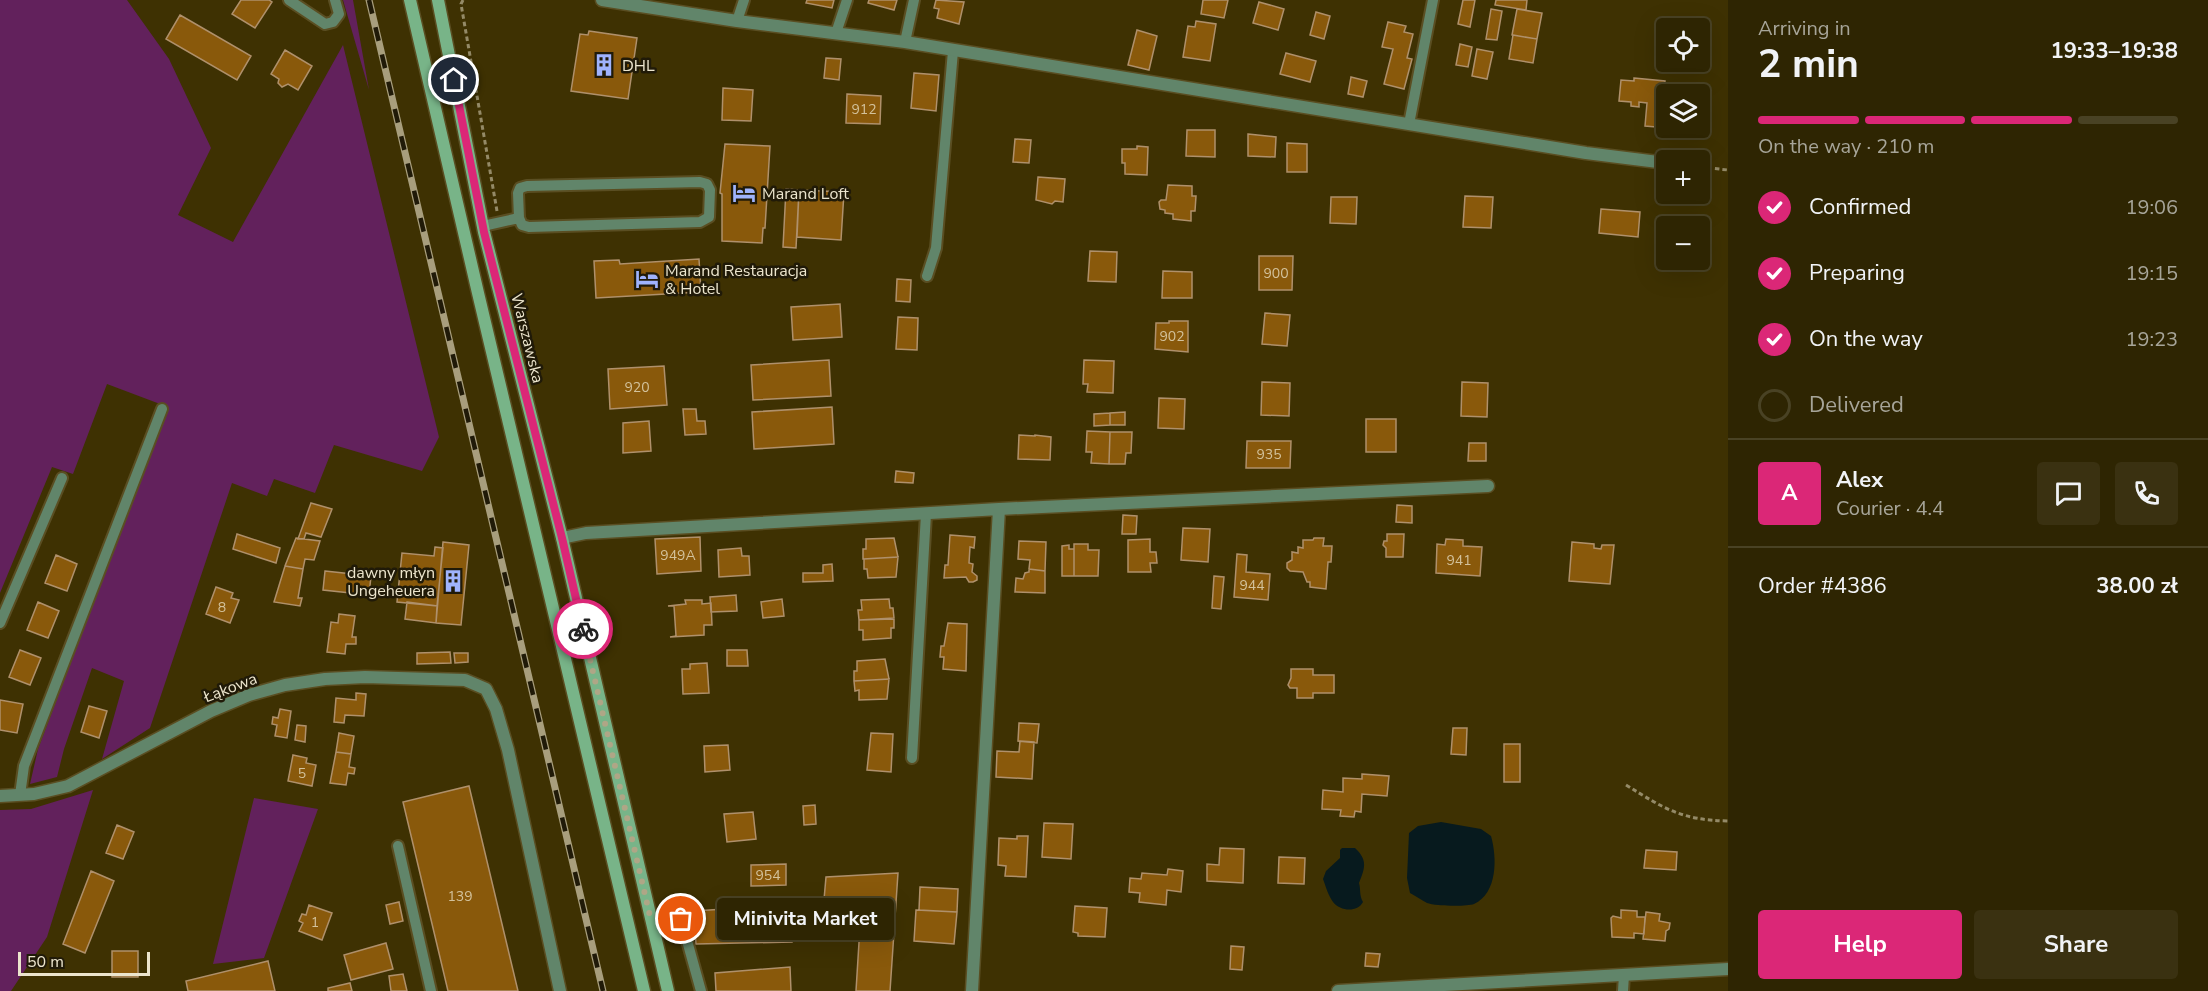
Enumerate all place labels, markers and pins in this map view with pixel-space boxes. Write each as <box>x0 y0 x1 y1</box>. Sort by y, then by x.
building icon: DHL <box>591 52 617 78</box>
pin <box>428 54 479 105</box>
place label: DHL <box>622 55 655 77</box>
hotel icon: Marand Loft <box>731 180 757 206</box>
place label: Marand Loft <box>762 183 849 205</box>
place label: Marand Restauracja & Hotel <box>665 260 807 300</box>
hotel icon: Marand Restauracja & Hotel <box>634 266 660 292</box>
place label: dawny młyn Ungeheuera <box>347 562 435 602</box>
building icon: dawny młyn Ungeheuera <box>440 568 466 594</box>
pin <box>655 893 706 944</box>
callout: Minivita Market <box>717 898 894 940</box>

